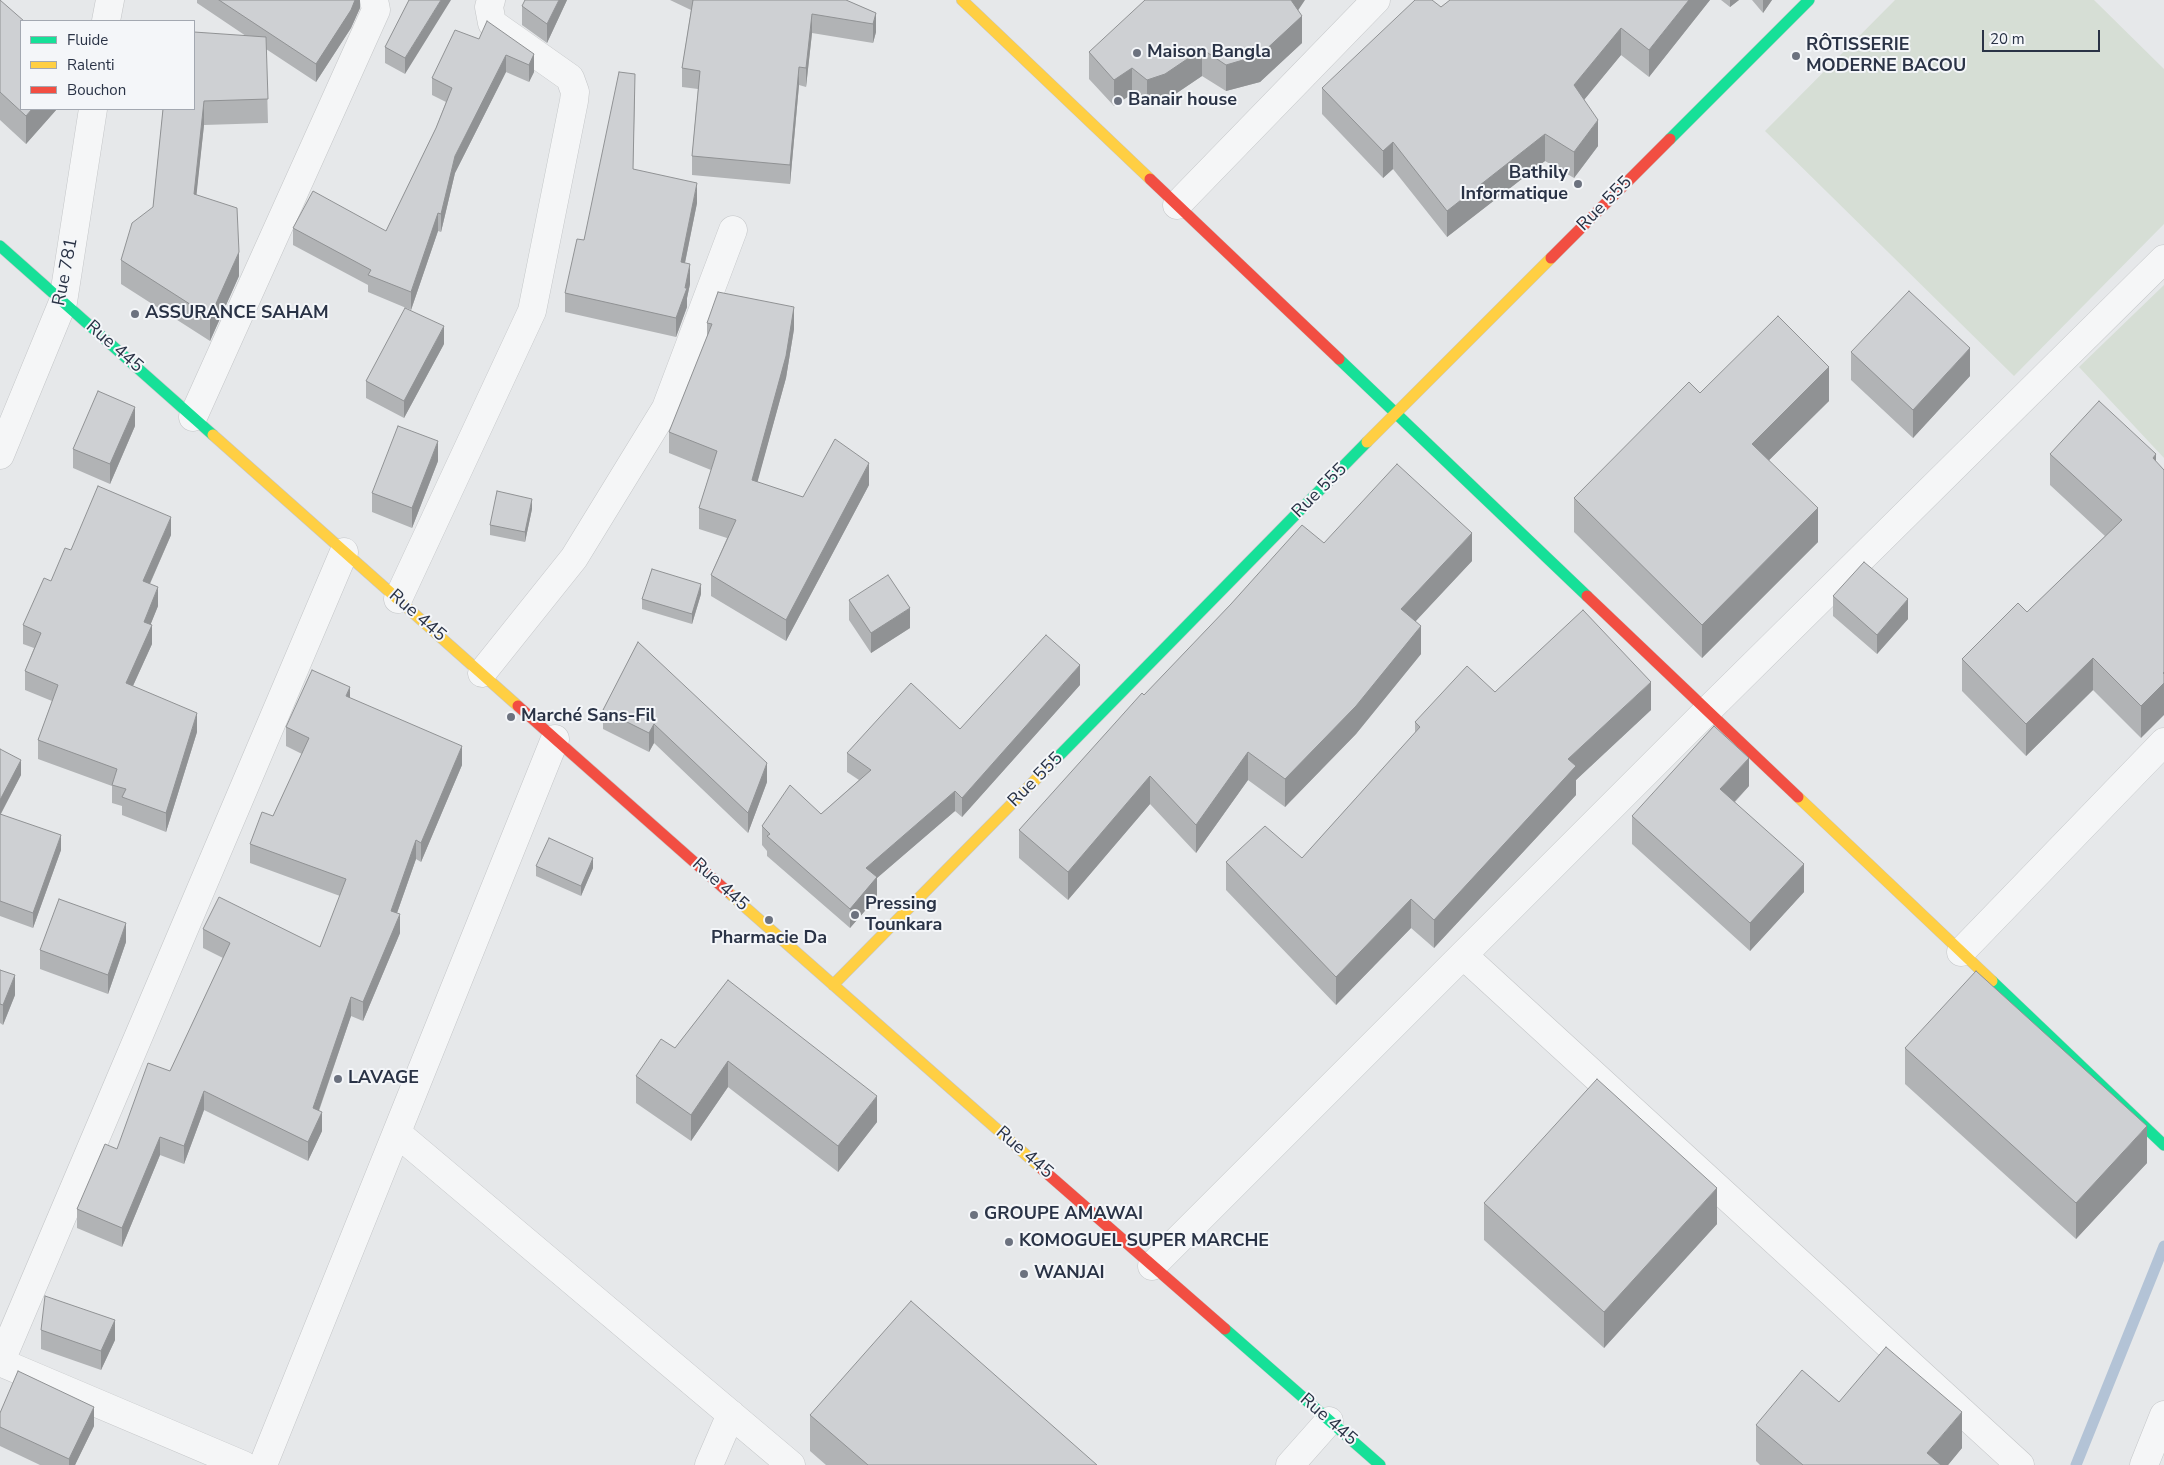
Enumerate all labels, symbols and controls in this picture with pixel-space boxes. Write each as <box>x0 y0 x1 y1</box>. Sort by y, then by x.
legend <box>20 20 195 110</box>
scale bar <box>1984 20 2102 52</box>
text: 20 m <box>1990 29 2025 49</box>
text: Fluide <box>67 30 108 50</box>
place label: RÔTISSERIE MODERNE BACOU <box>1806 35 1966 78</box>
place label: Maison Bangla <box>1147 42 1271 64</box>
marker: Maison Bangla <box>1131 47 1143 59</box>
marker: RÔTISSERIE MODERNE BACOU <box>1790 50 1802 62</box>
text: Ralenti <box>67 55 115 75</box>
text: Bouchon <box>67 80 126 100</box>
place label: Banair house <box>1128 90 1237 112</box>
marker: Banair house <box>1112 95 1124 107</box>
place label: Bathily Informatique <box>1461 163 1568 205</box>
street label: Rue 555 <box>1573 172 1637 236</box>
marker: Bathily Informatique <box>1572 178 1584 190</box>
street label: Rue 781 <box>49 236 83 308</box>
place label: ASSURANCE SAHAM <box>145 303 329 325</box>
marker: ASSURANCE SAHAM <box>129 308 141 320</box>
street label: Rue 445 <box>81 316 147 378</box>
street label: Rue 555 <box>1288 459 1352 523</box>
street label: Rue 445 <box>384 585 450 647</box>
place label: Marché Sans-Fil <box>521 706 656 728</box>
marker: Marché Sans-Fil <box>505 711 517 723</box>
street label: Rue 555 <box>1004 748 1068 812</box>
street label: Rue 445 <box>687 854 753 916</box>
place label: Pressing Tounkara <box>865 894 942 936</box>
marker: Pressing Tounkara <box>849 909 861 921</box>
marker: Pharmacie Da <box>763 914 775 926</box>
place label: Pharmacie Da <box>711 928 827 950</box>
place label: LAVAGE <box>348 1068 419 1090</box>
marker: LAVAGE <box>332 1073 344 1085</box>
street label: Rue 445 <box>991 1122 1057 1184</box>
place label: GROUPE AMAWAI <box>984 1204 1143 1226</box>
marker: GROUPE AMAWAI <box>968 1209 980 1221</box>
place label: KOMOGUEL SUPER MARCHE <box>1019 1231 1269 1253</box>
marker: KOMOGUEL SUPER MARCHE <box>1003 1236 1015 1248</box>
place label: WANJAI <box>1034 1263 1105 1285</box>
marker: WANJAI <box>1018 1268 1030 1280</box>
street label: Rue 445 <box>1295 1389 1361 1451</box>

